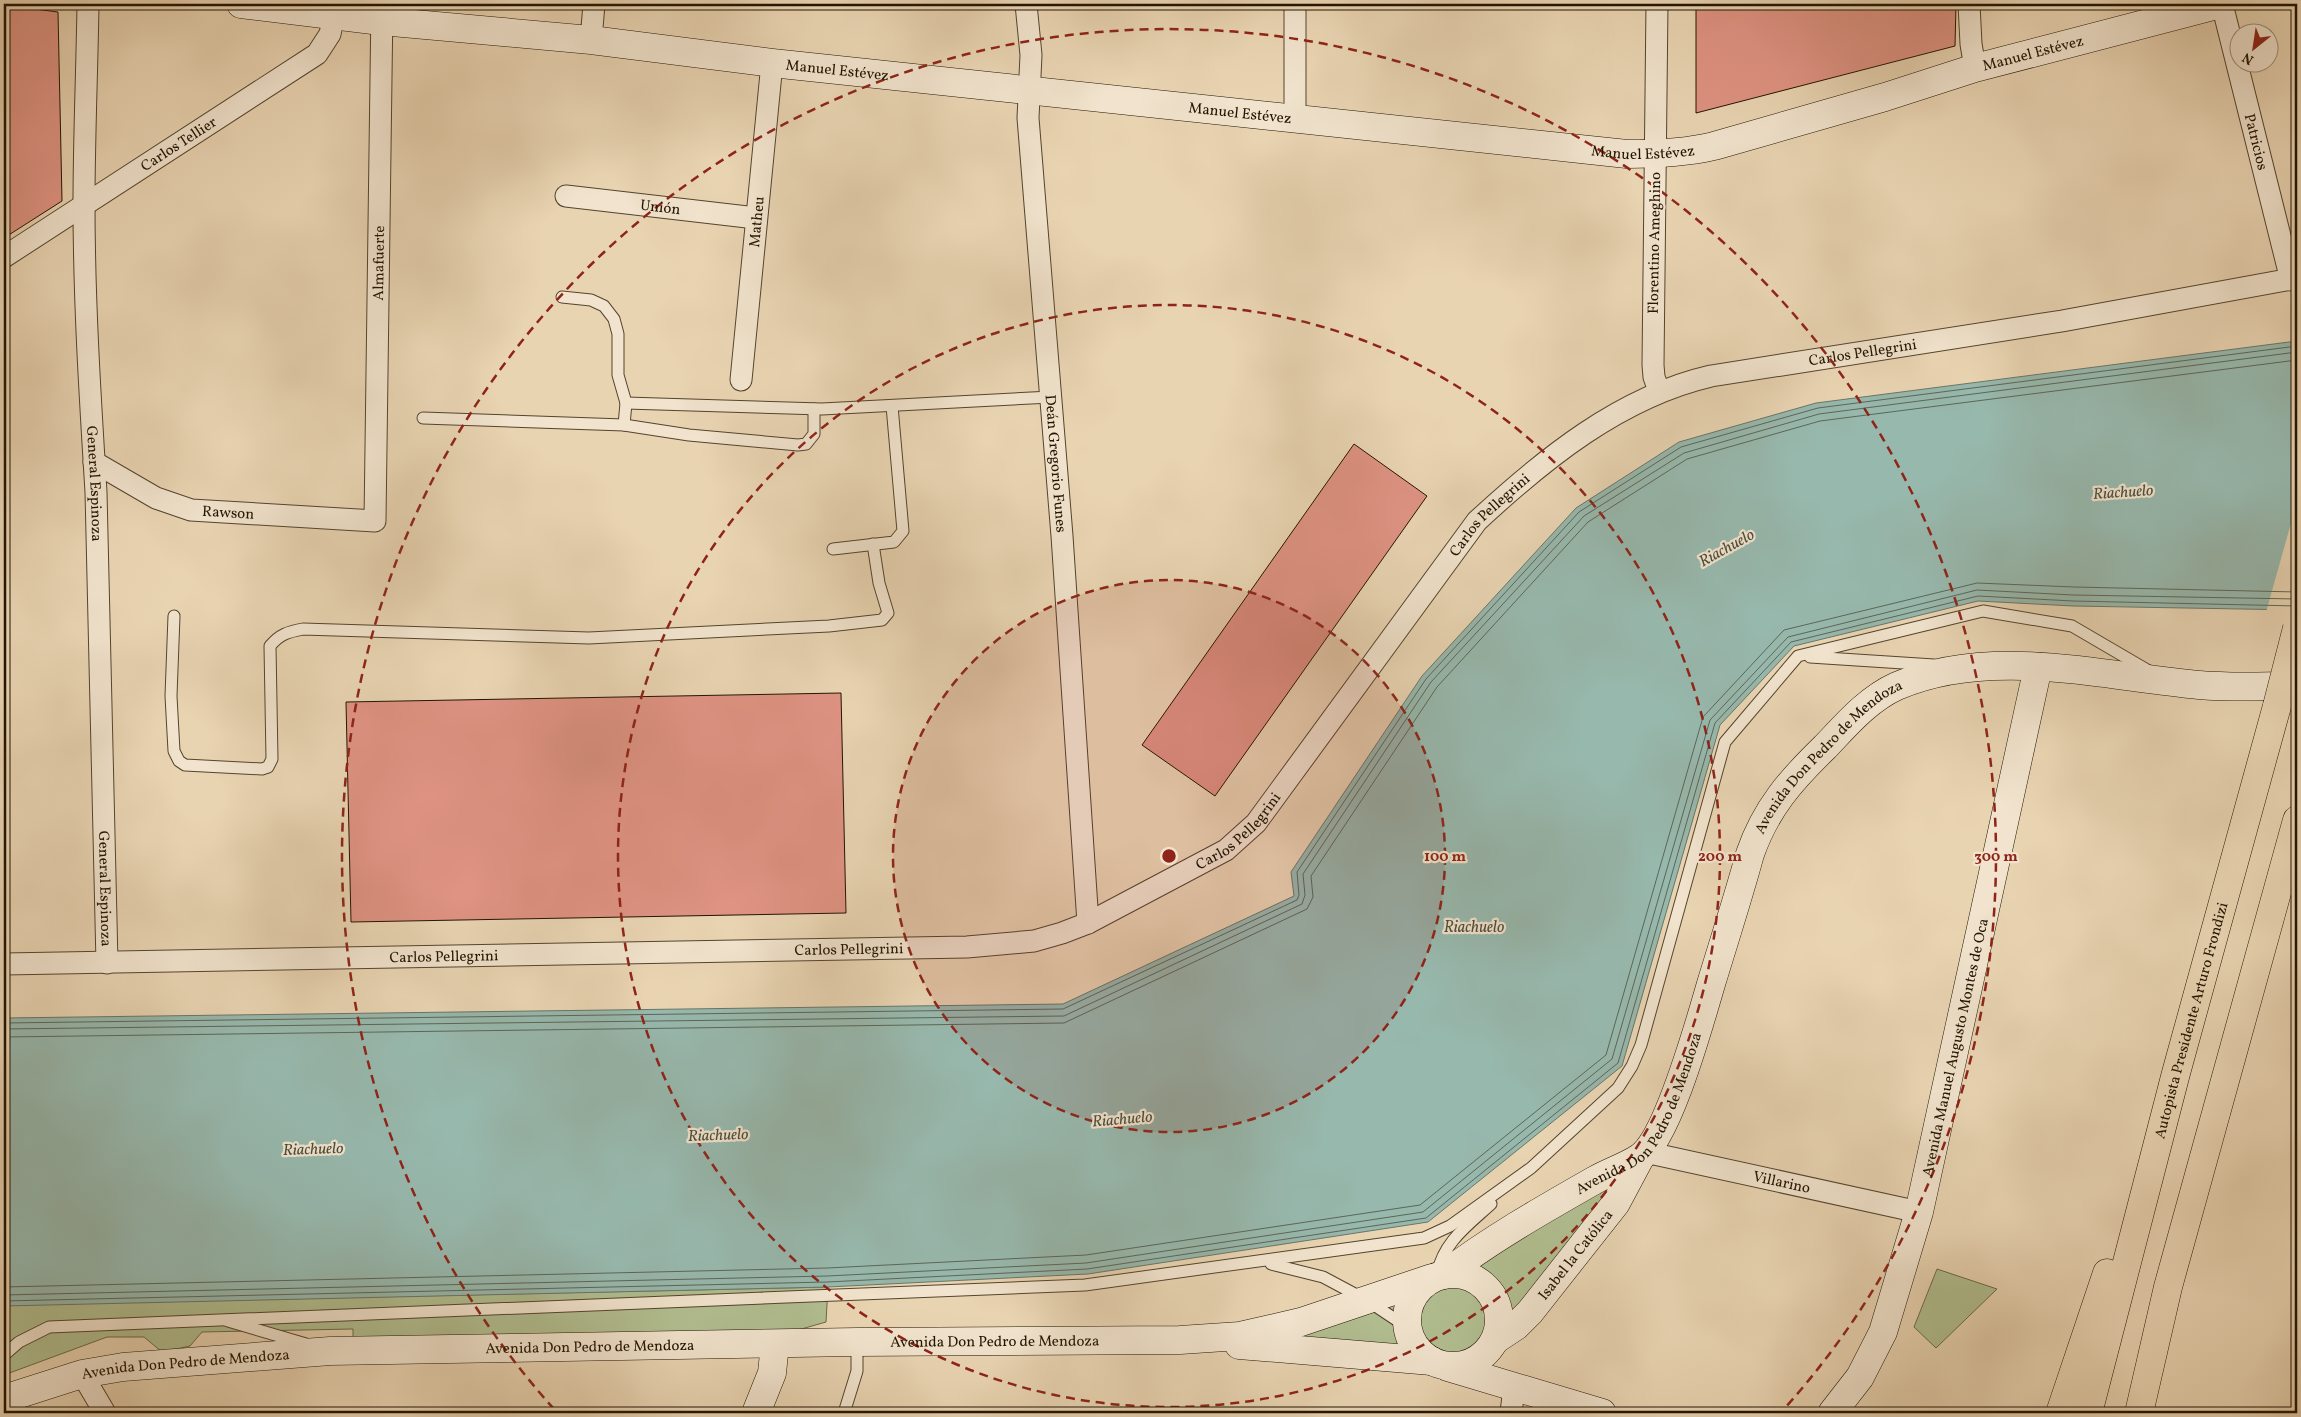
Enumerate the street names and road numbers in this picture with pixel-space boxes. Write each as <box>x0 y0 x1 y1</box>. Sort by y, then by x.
street label: Manuel Estévez <box>1981 31 2086 78</box>
street label: Manuel Estévez <box>785 56 890 87</box>
street label: Manuel Estévez <box>1187 98 1292 130</box>
street label: Patricios <box>2238 112 2272 173</box>
street label: Carlos Tellier <box>137 113 221 178</box>
street label: Manuel Estévez <box>1590 141 1696 166</box>
street label: Florentino Ameghino <box>1644 172 1667 314</box>
street label: Matheu <box>745 195 771 248</box>
street label: Unión <box>639 196 682 221</box>
street label: Almafuerte <box>369 225 391 301</box>
street label: Carlos Pellegrini <box>1807 335 1918 373</box>
street label: Deán Gregorio Funes <box>1039 394 1071 533</box>
street label: General Espinoza <box>80 425 106 542</box>
street label: Carlos Pellegrini <box>1445 469 1535 562</box>
street label: Rawson <box>201 502 255 526</box>
street label: Avenida Don Pedro de Mendoza <box>1750 676 1906 838</box>
street label: Carlos Pellegrini <box>1193 789 1287 876</box>
street label: General Espinoza <box>92 830 116 947</box>
street label: Autopista Presidente Arturo Frondizi <box>2150 900 2235 1141</box>
street label: Avenida Manuel Augusto Montes de Oca <box>1918 916 1995 1179</box>
street label: Carlos Pellegrini <box>794 939 904 962</box>
street label: Carlos Pellegrini <box>389 946 499 969</box>
street label: Avenida Don Pedro de Mendoza <box>1572 1030 1708 1201</box>
street label: Villarino <box>1751 1167 1812 1200</box>
street label: Isabel la Católica <box>1534 1206 1619 1305</box>
street label: Avenida Don Pedro de Mendoza <box>890 1331 1099 1354</box>
street label: Avenida Don Pedro de Mendoza <box>485 1336 695 1360</box>
street label: Avenida Don Pedro de Mendoza <box>80 1345 290 1386</box>

